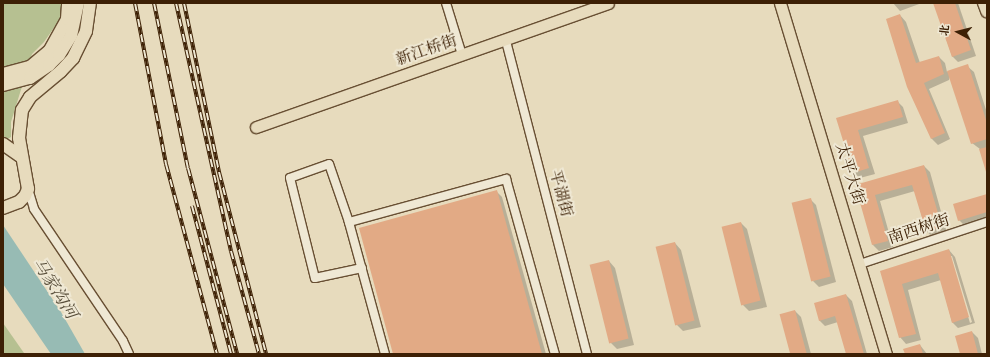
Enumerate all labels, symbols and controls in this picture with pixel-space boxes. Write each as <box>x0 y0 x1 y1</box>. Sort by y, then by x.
north arrow <box>938 12 978 52</box>
text: 北 <box>939 24 952 37</box>
street label: 新江桥街 <box>394 32 460 70</box>
street label: 太平大街 <box>830 141 868 207</box>
street label: 平湖街 <box>545 168 575 220</box>
street label: 南西树街 <box>886 211 952 249</box>
water label: 马家沟河 <box>27 255 81 323</box>

